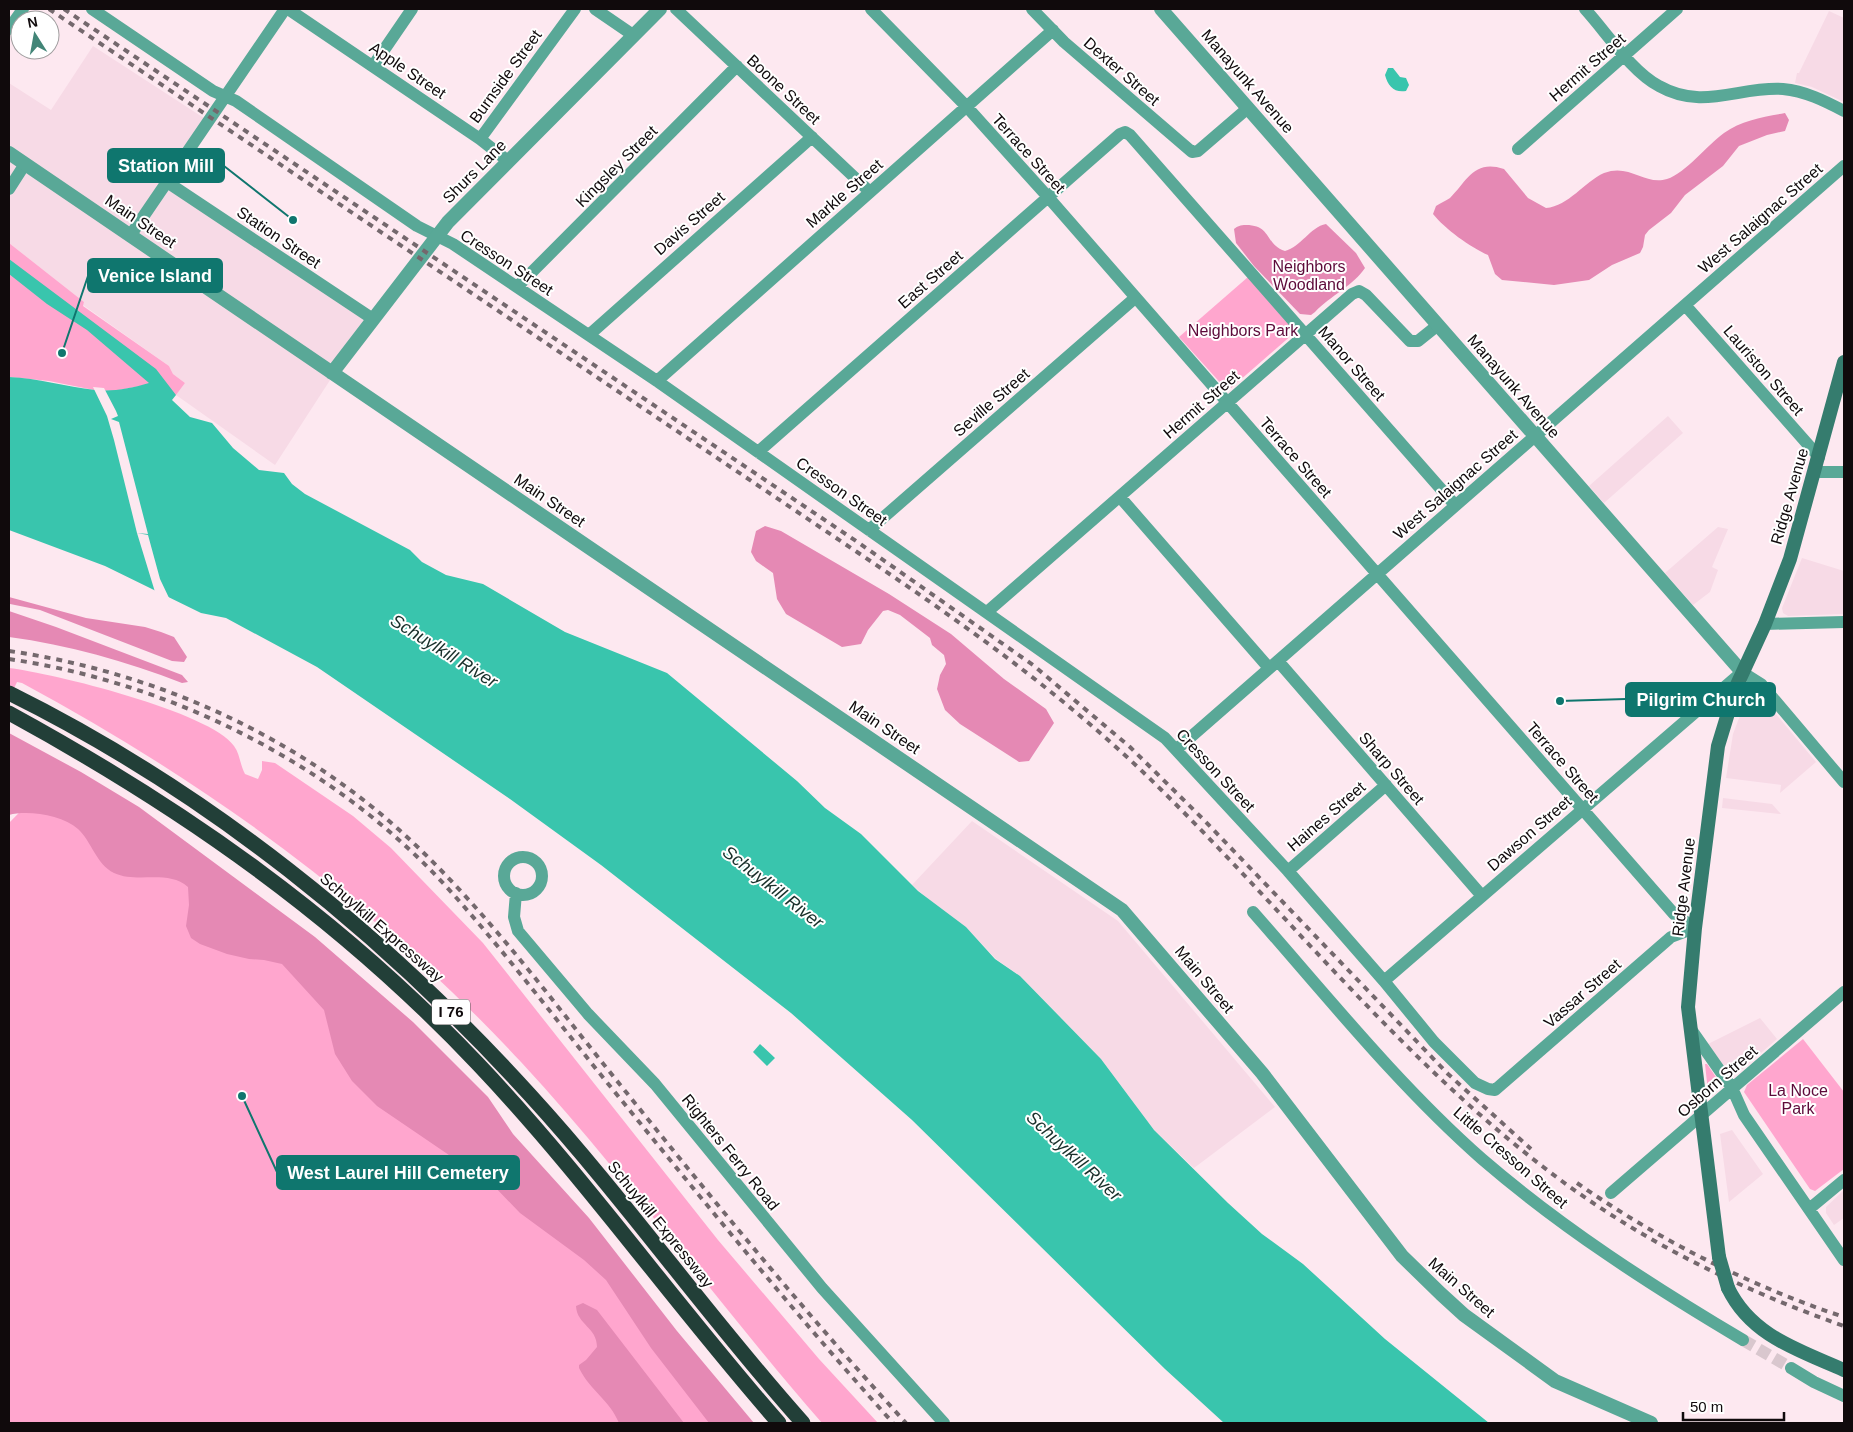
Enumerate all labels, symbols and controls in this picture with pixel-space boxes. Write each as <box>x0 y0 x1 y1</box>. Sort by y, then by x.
north arrow <box>10 10 60 60</box>
text: N <box>26 13 39 31</box>
street label: Burnside Street <box>466 26 545 126</box>
street label: Manayunk Avenue <box>1198 26 1297 137</box>
street label: Hermit Street <box>1546 30 1629 105</box>
street label: Dexter Street <box>1081 34 1163 109</box>
street label: Apple Street <box>366 39 449 102</box>
street label: Boone Street <box>744 51 824 128</box>
street label: Terrace Street <box>989 110 1069 197</box>
street label: Kingsley Street <box>572 122 661 210</box>
street label: Shurs Lane <box>439 136 509 206</box>
callout: Station Mill <box>108 149 224 182</box>
street label: Markle Street <box>803 155 886 231</box>
text: Station Mill <box>118 156 214 176</box>
street label: West Salaignac Street <box>1695 160 1826 277</box>
street label: Davis Street <box>651 188 728 258</box>
street label: Main Street <box>102 191 180 252</box>
street label: Station Street <box>234 203 324 272</box>
street label: Cresson Street <box>457 226 557 299</box>
street label: East Street <box>895 247 966 312</box>
park label: Neighbors Woodland <box>1273 258 1345 293</box>
callout: Venice Island <box>88 259 222 292</box>
text: Venice Island <box>98 266 212 286</box>
park label: Neighbors Park <box>1188 322 1299 339</box>
street label: Lauriston Street <box>1720 322 1807 419</box>
street label: Manor Street <box>1315 323 1389 404</box>
street label: Manayunk Avenue <box>1464 331 1563 442</box>
street label: Seville Street <box>950 365 1033 440</box>
street label: Hermit Street <box>1160 367 1243 442</box>
street label: Terrace Street <box>1256 414 1335 501</box>
street label: West Salaignac Street <box>1390 426 1521 543</box>
street label: Ridge Avenue <box>1768 446 1811 546</box>
street label: Cresson Street <box>793 454 891 529</box>
street label: Main Street <box>511 470 589 531</box>
water label: Schuylkill River <box>387 610 502 692</box>
callout: Pilgrim Church <box>1626 683 1775 716</box>
text: Pilgrim Church <box>1636 690 1766 710</box>
street label: Main Street <box>846 697 924 758</box>
street label: Terrace Street <box>1523 719 1602 806</box>
street label: Cresson Street <box>1173 726 1259 816</box>
street label: Sharp Street <box>1356 729 1428 808</box>
street label: Haines Street <box>1284 778 1369 855</box>
street label: Dawson Street <box>1484 792 1575 874</box>
street label: Ridge Avenue <box>1669 837 1698 937</box>
water label: Schuylkill River <box>719 842 828 933</box>
street label: Schuylkill Expressway <box>317 869 447 985</box>
street label: Main Street <box>1172 943 1238 1017</box>
street label: Vassar Street <box>1541 955 1624 1031</box>
road number: I 76 <box>432 1000 470 1024</box>
street label: Osborn Street <box>1674 1042 1761 1120</box>
park label: La Noce Park <box>1768 1082 1828 1117</box>
street label: Righters Ferry Road <box>679 1091 783 1214</box>
street label: Little Cresson Street <box>1450 1103 1571 1212</box>
water label: Schuylkill River <box>1023 1107 1126 1206</box>
callout: West Laurel Hill Cemetery <box>277 1156 519 1189</box>
street label: Schuylkill Expressway <box>604 1158 717 1291</box>
text: West Laurel Hill Cemetery <box>287 1163 509 1183</box>
street label: Main Street <box>1425 1254 1499 1321</box>
scale bar <box>1683 1390 1784 1422</box>
text: 50 m <box>1690 1398 1723 1415</box>

